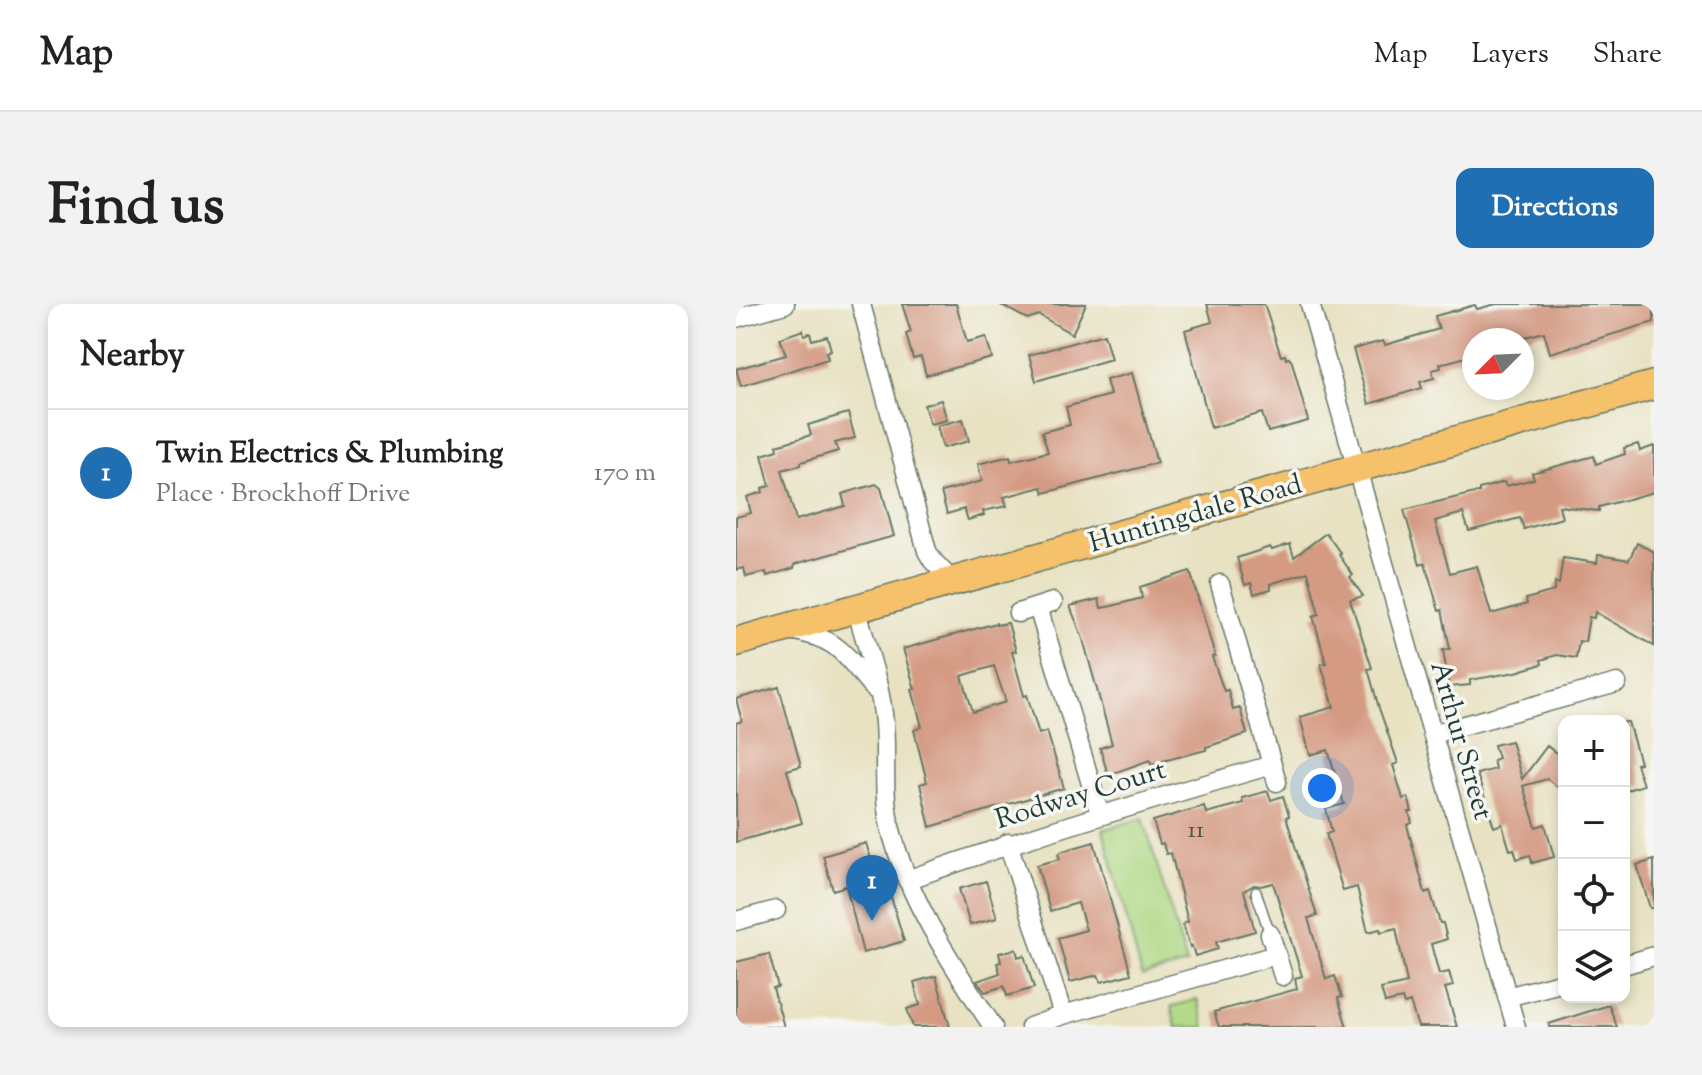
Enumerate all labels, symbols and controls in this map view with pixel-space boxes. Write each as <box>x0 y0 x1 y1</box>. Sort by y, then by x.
text: Map <box>40 28 113 82</box>
text: Map <box>1374 35 1427 75</box>
text: Layers <box>1471 35 1549 75</box>
text: Share <box>1593 35 1662 75</box>
text: Find us <box>48 168 224 249</box>
button: Directions <box>1456 168 1654 248</box>
north arrow <box>1462 328 1534 400</box>
text: Nearby <box>80 332 185 381</box>
text: Twin Electrics & Plumbing <box>156 433 503 476</box>
text: 1 <box>102 455 110 492</box>
text: 170 m <box>594 455 656 492</box>
street label: Huntingdale Road <box>1085 465 1307 564</box>
text: Place · Brockhoff Drive <box>156 476 410 513</box>
street label: Arthur Street <box>1418 657 1502 825</box>
map controls <box>1558 715 1630 1003</box>
button: + <box>1558 715 1630 787</box>
street label: Rodway Court <box>990 751 1172 841</box>
your location <box>1302 768 1342 808</box>
button: − <box>1558 787 1630 859</box>
house number: 11 <box>1188 814 1204 848</box>
pin: 1 <box>846 855 898 921</box>
button: locate <box>1558 859 1630 931</box>
button: layers <box>1558 931 1630 1003</box>

